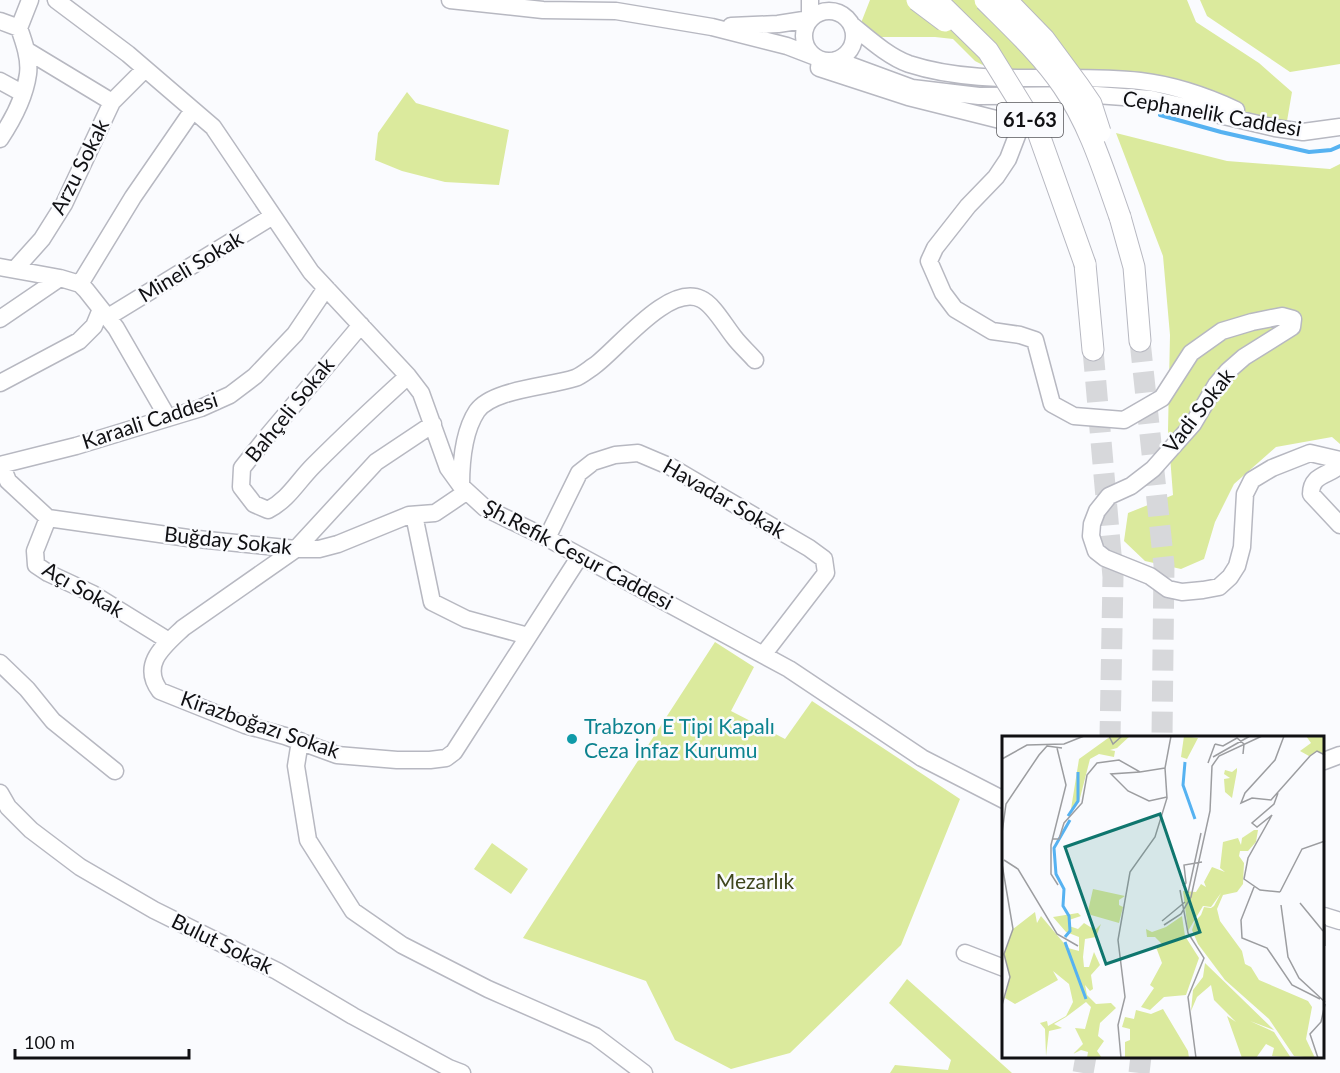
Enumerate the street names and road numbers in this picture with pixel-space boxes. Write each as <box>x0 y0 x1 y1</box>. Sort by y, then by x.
street label: Cephanelik Caddesi <box>1121 85 1304 141</box>
road number: 61-63 <box>997 103 1063 137</box>
street label: Arzu Sokak <box>44 114 113 218</box>
street label: Mineli Sokak <box>133 225 247 307</box>
street label: Bahçeli Sokak <box>239 352 339 466</box>
street label: Vadi Sokak <box>1157 363 1239 457</box>
street label: Karaali Caddesi <box>79 386 221 453</box>
street label: Havadar Sokak <box>659 453 791 543</box>
street label: Şh.Refik Cesur Caddesi <box>480 493 678 614</box>
street label: Buğday Sokak <box>163 520 294 559</box>
street label: Açı Sokak <box>39 556 129 622</box>
street label: Kirazboğazı Sokak <box>178 685 343 763</box>
street label: Bulut Sokak <box>168 907 278 978</box>

